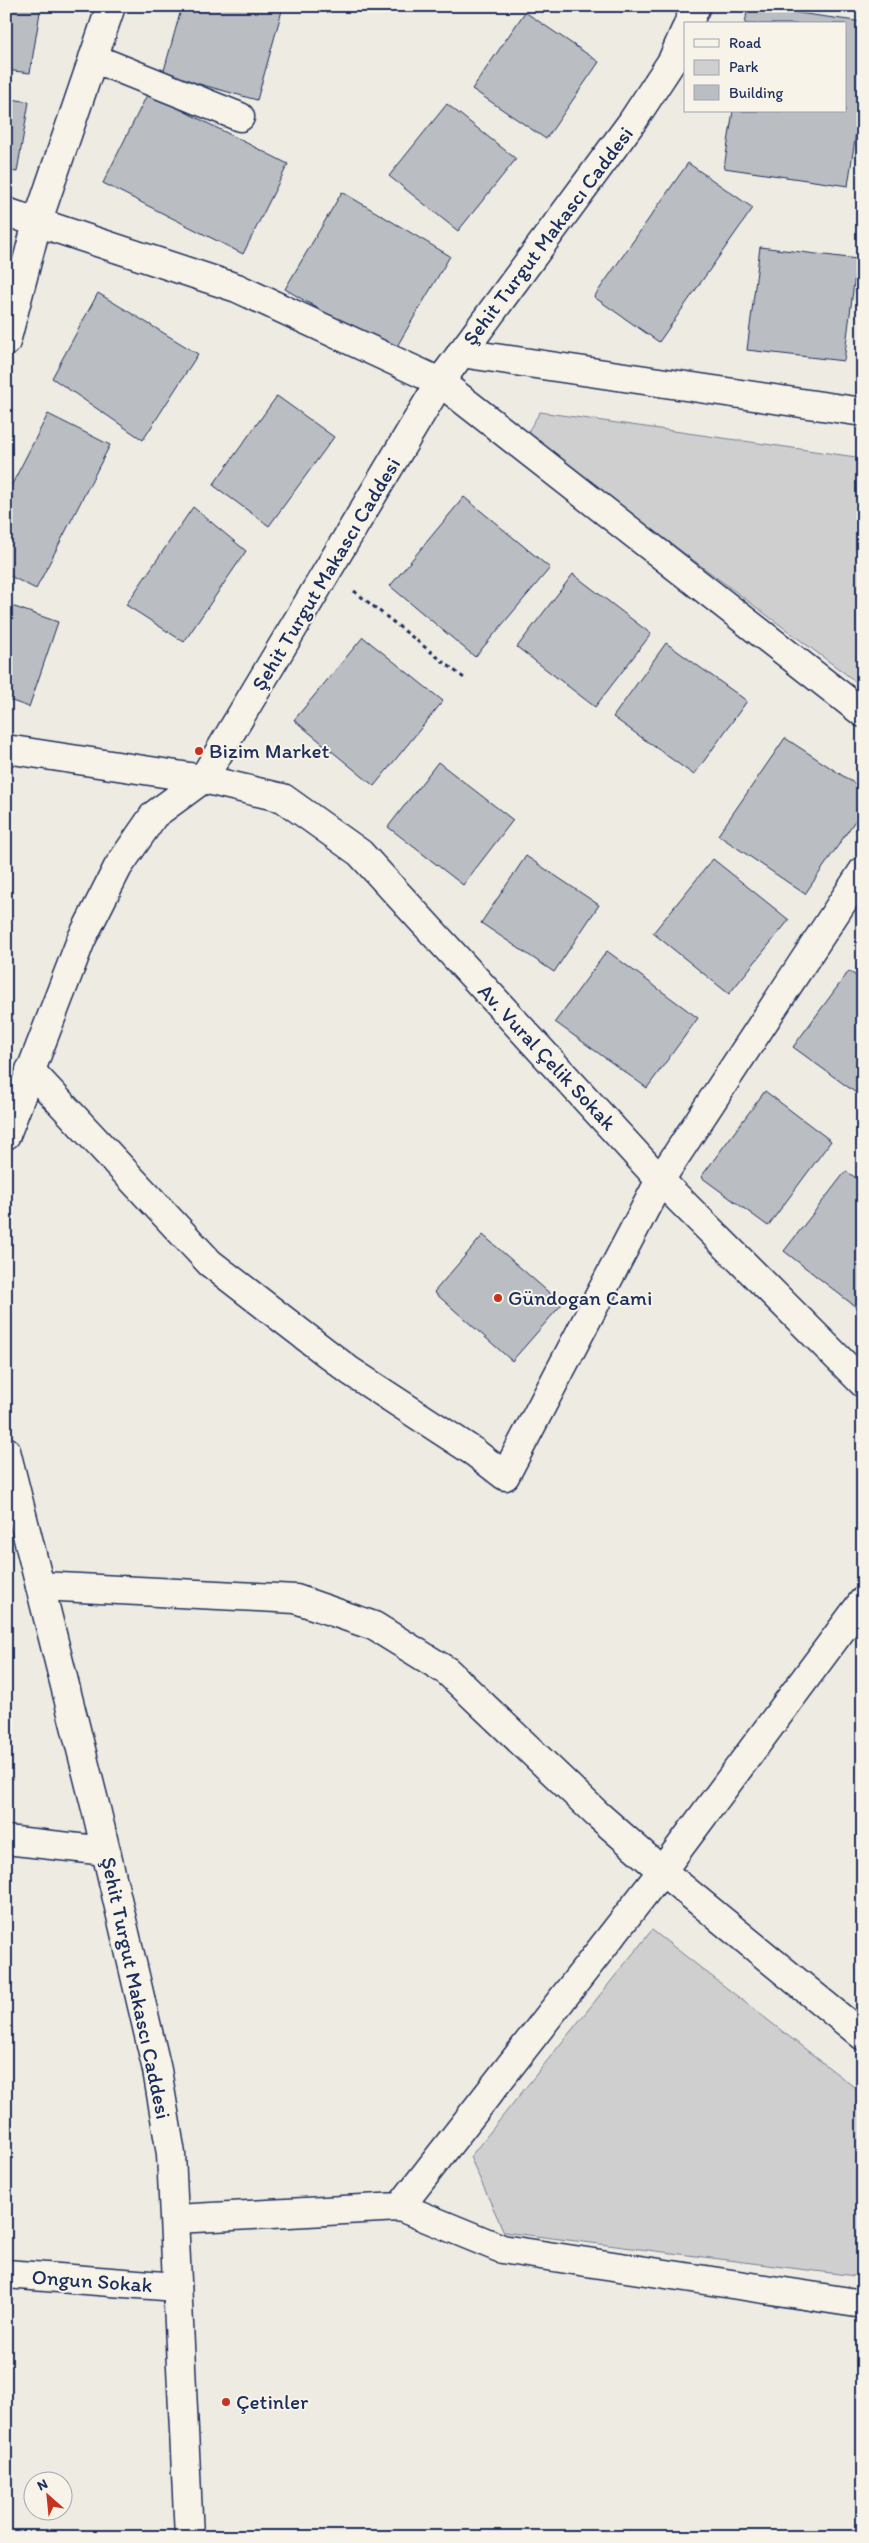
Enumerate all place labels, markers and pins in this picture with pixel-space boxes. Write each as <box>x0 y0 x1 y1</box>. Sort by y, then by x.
place label: Bizim Market <box>209 738 330 763</box>
marker: Bizim Market <box>193 745 205 757</box>
place label: Gündogan Cami <box>508 1285 652 1310</box>
marker: Gündogan Cami <box>492 1292 504 1304</box>
place label: Çetinler <box>236 2389 309 2414</box>
marker: Çetinler <box>220 2396 232 2408</box>

